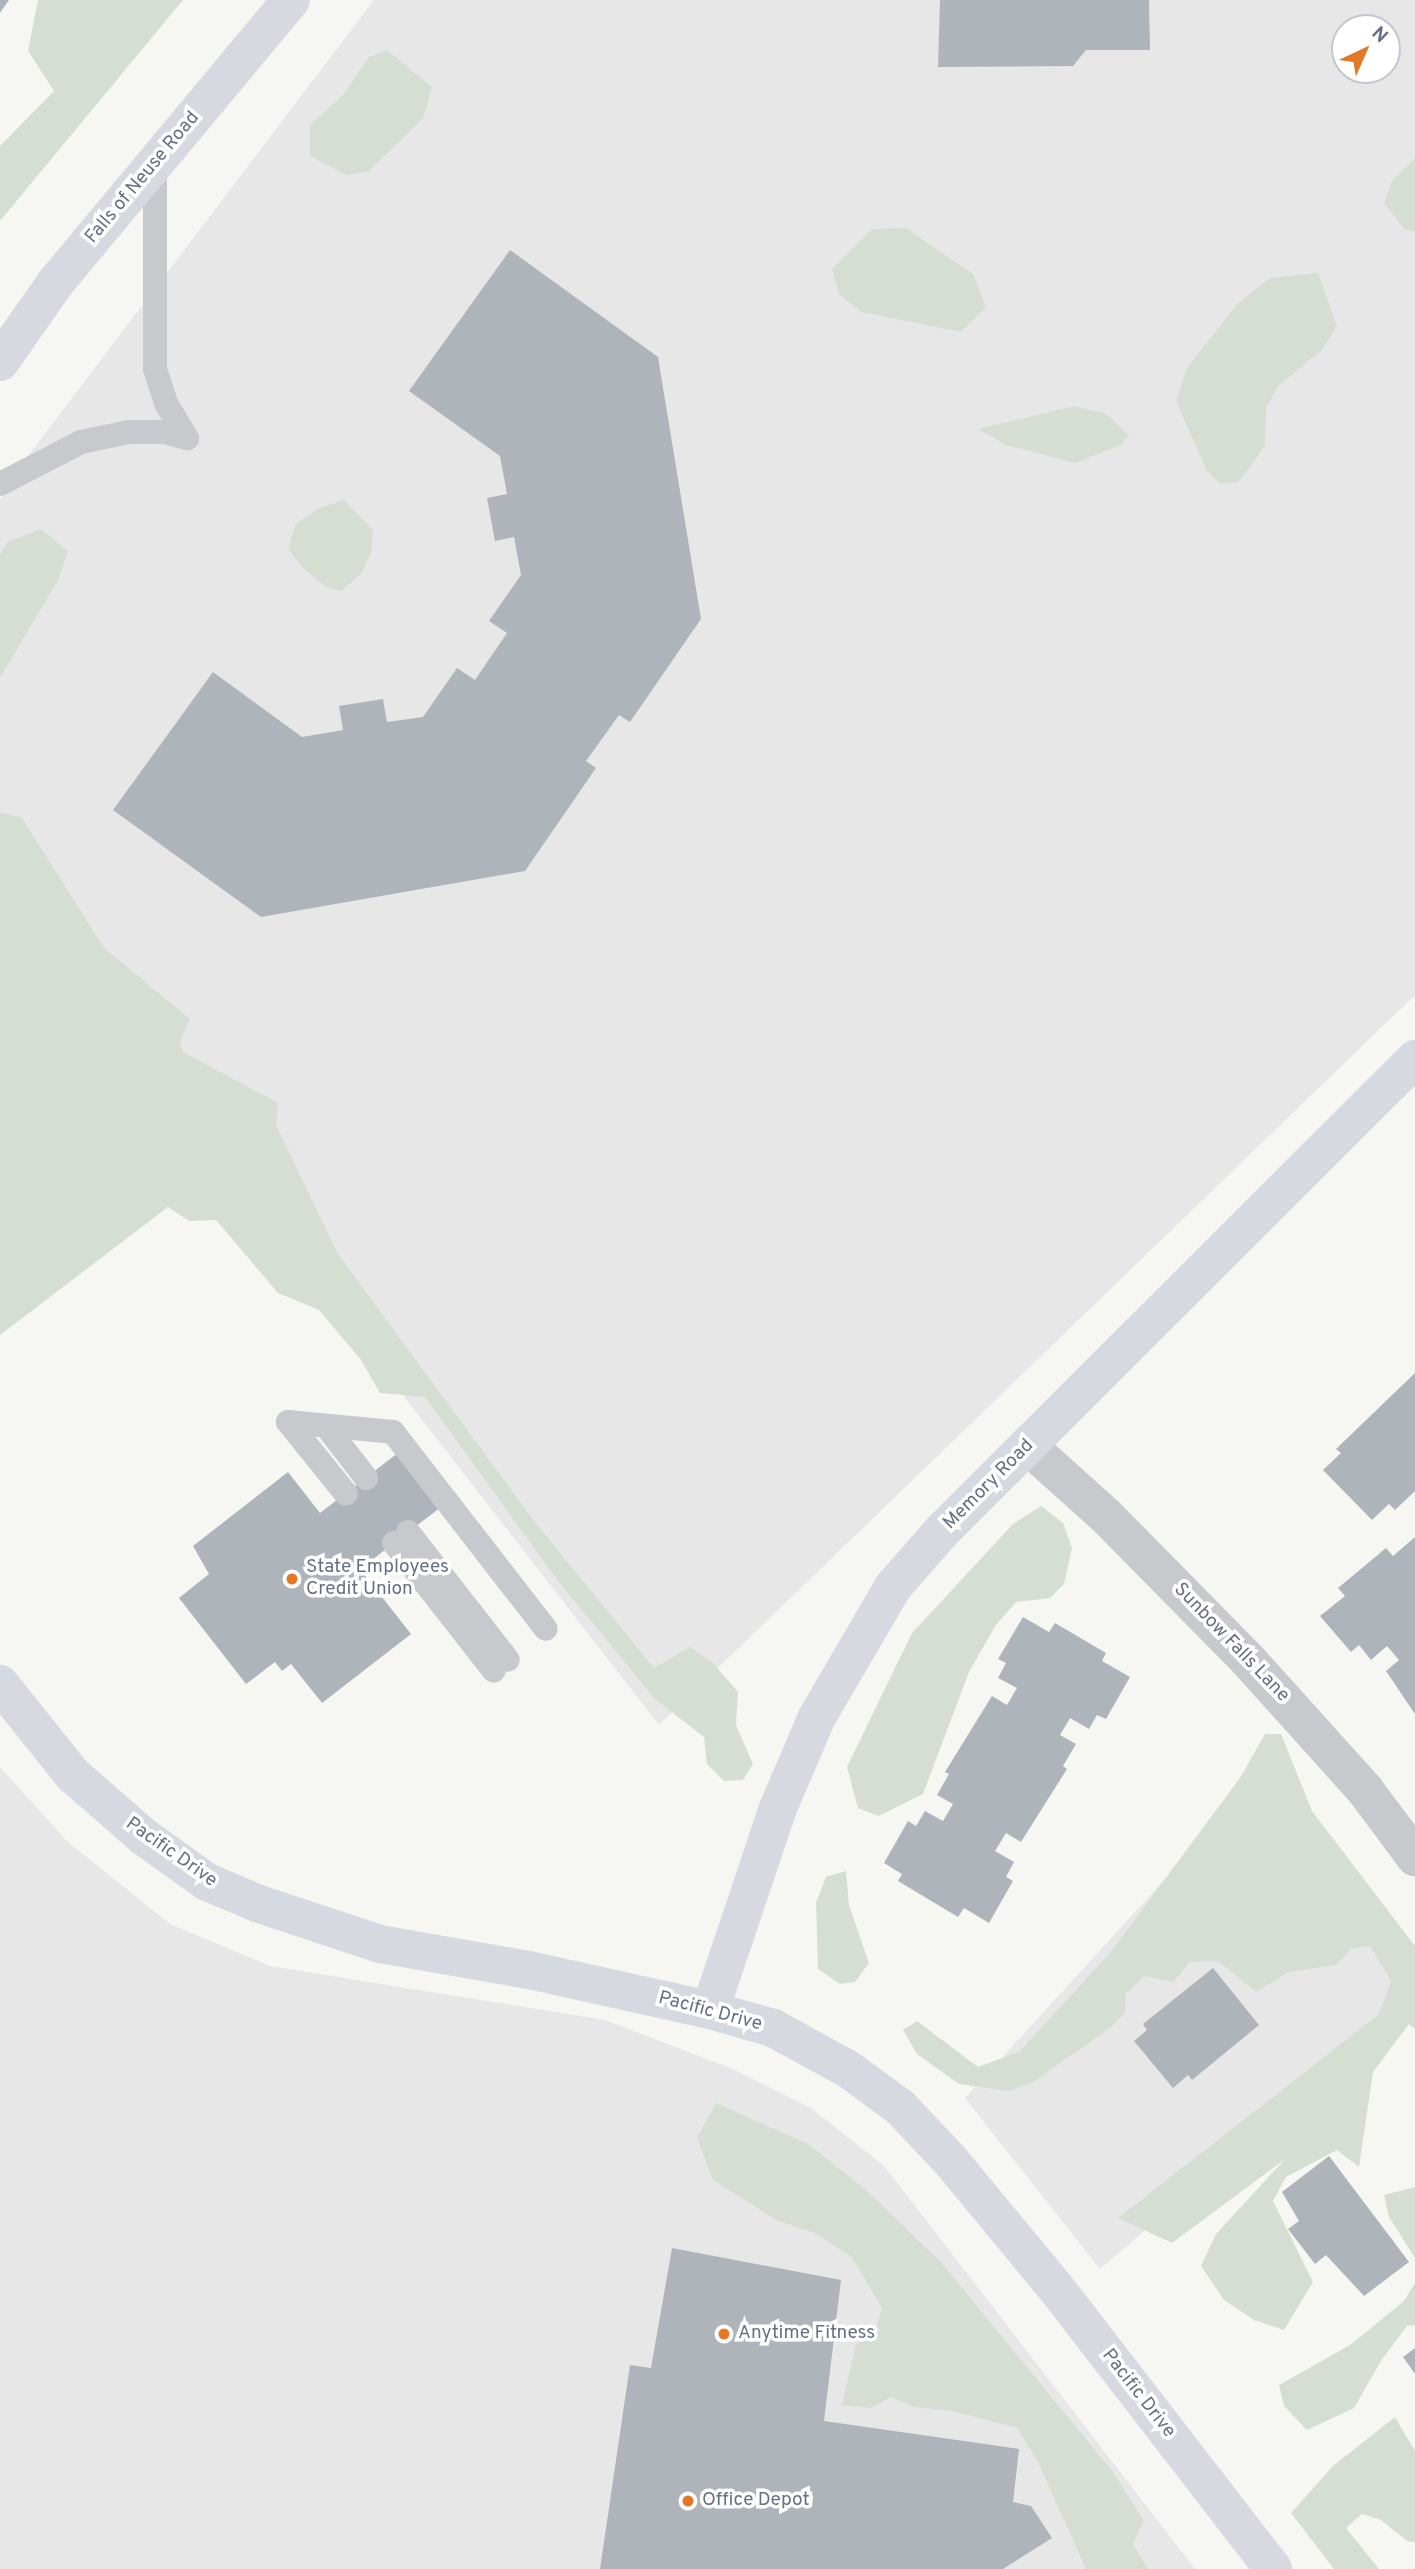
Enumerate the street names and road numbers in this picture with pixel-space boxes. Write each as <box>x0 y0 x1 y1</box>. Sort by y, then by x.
street label: Falls of Neuse Road <box>81 107 205 249</box>
street label: Memory Road <box>939 1435 1039 1535</box>
street label: Sunbow Falls Lane <box>1168 1579 1294 1707</box>
street label: Pacific Drive <box>121 1813 221 1893</box>
street label: Pacific Drive <box>656 1987 764 2037</box>
street label: Pacific Drive <box>1096 2345 1180 2443</box>

